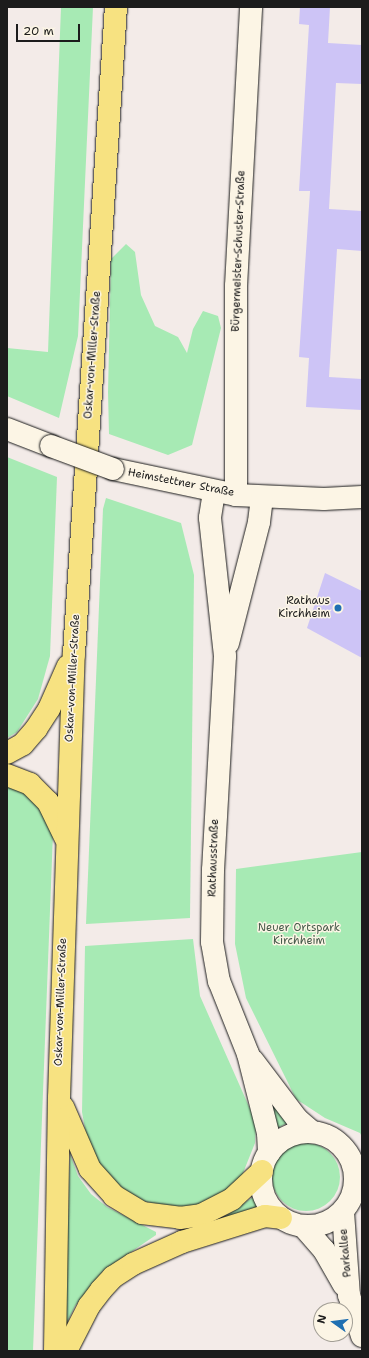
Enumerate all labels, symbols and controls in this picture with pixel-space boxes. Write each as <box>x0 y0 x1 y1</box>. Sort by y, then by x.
scale bar <box>18 16 82 42</box>
text: 20 m <box>23 23 54 39</box>
street label: Bürgermeister-Schuster-Straße <box>230 170 248 332</box>
street label: Oskar-von-Miller-Straße <box>82 291 104 419</box>
street label: Heimstettner Straße <box>127 466 235 500</box>
place label: Rathaus Kirchheim <box>278 595 330 621</box>
marker: Rathaus Kirchheim <box>333 603 343 613</box>
street label: Oskar-von-Miller-Straße <box>63 614 83 742</box>
street label: Rathausstraße <box>206 819 222 897</box>
park label: Neuer Ortspark Kirchheim <box>258 922 340 948</box>
street label: Oskar-von-Miller-Straße <box>52 938 70 1066</box>
street label: Parkallee <box>337 1228 355 1278</box>
north arrow <box>313 1302 353 1342</box>
text: N <box>314 1313 330 1325</box>

